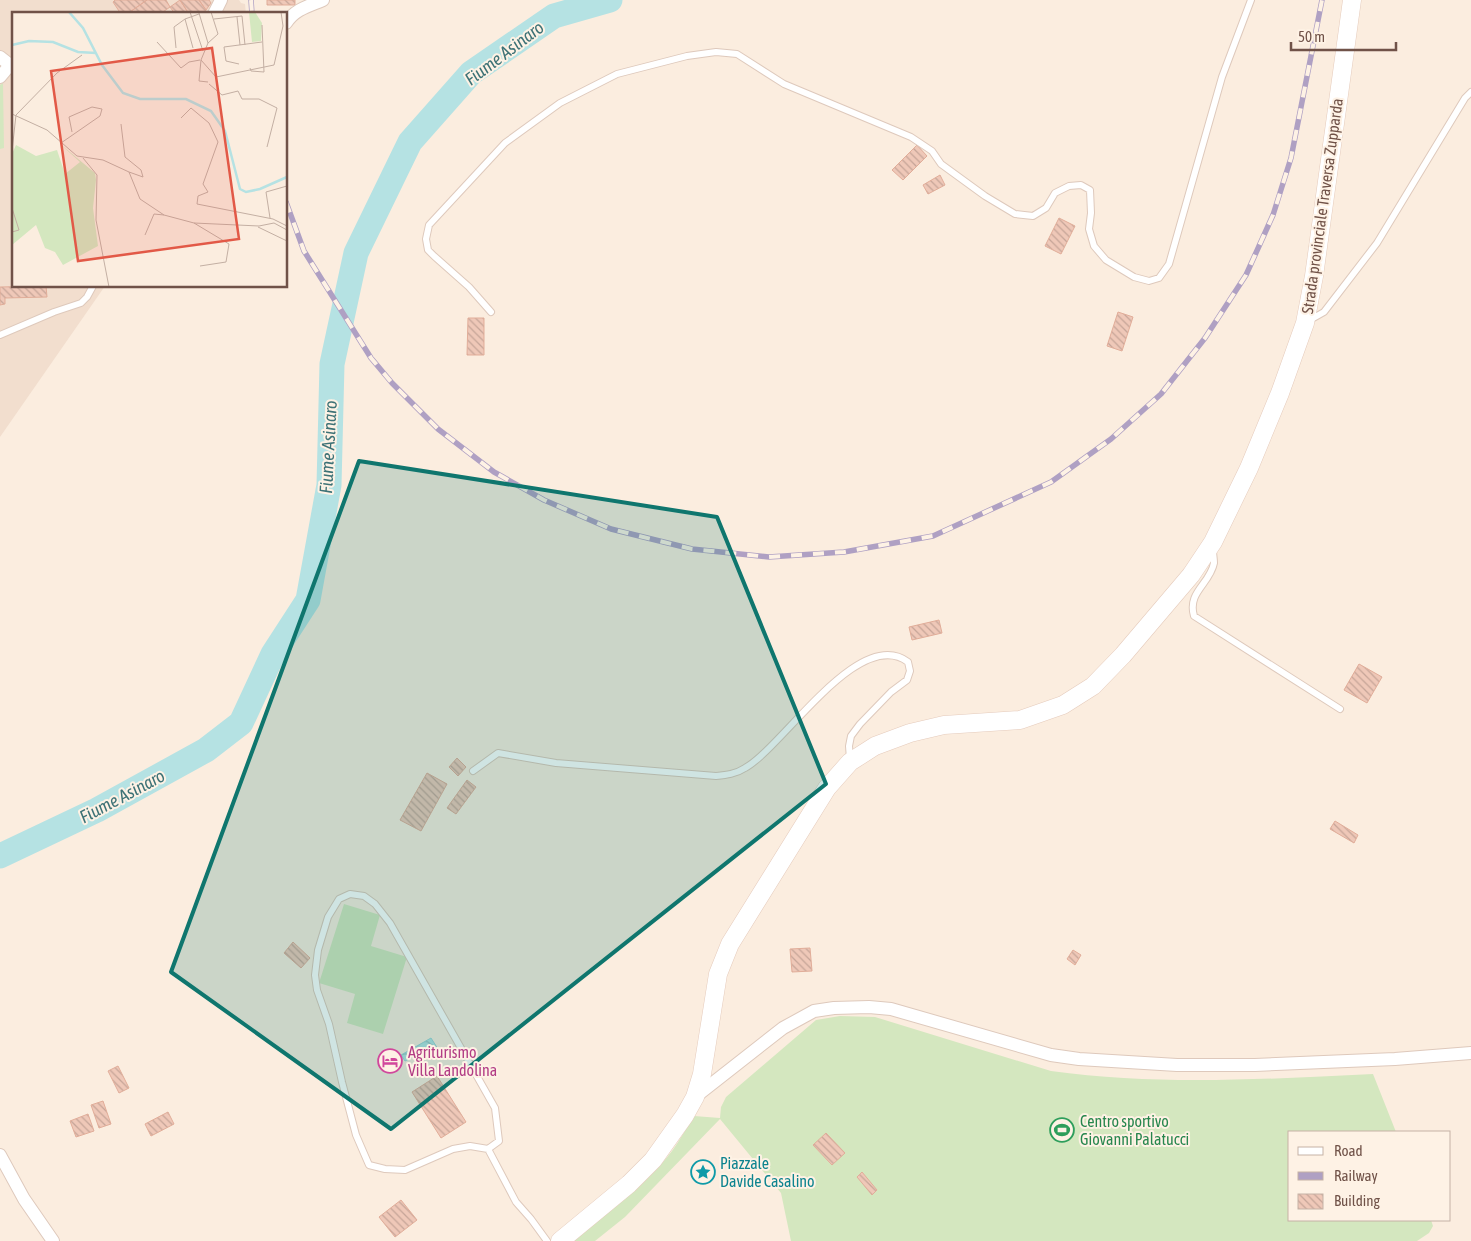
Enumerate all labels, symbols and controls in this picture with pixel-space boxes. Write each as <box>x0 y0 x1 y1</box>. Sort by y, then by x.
inset map <box>12 12 288 288</box>
water label: Fiume Asinaro <box>460 17 548 89</box>
scale bar <box>1291 20 1396 52</box>
text: 50 m <box>1298 28 1325 45</box>
street label: Strada provinciale Traversa Zupparda <box>1298 97 1347 315</box>
water label: Fiume Asinaro <box>315 400 341 494</box>
water label: Fiume Asinaro <box>76 765 168 827</box>
place label: Agriturismo Villa Landolina <box>408 1043 497 1079</box>
hotel icon: Agriturismo Villa Landolina <box>377 1048 403 1074</box>
place label: Centro sportivo Giovanni Palatucci <box>1080 1112 1189 1148</box>
sports icon: Centro sportivo Giovanni Palatucci <box>1049 1117 1075 1143</box>
legend <box>1288 1131 1451 1221</box>
text: Road <box>1334 1142 1363 1159</box>
place label: Piazzale Davide Casalino <box>720 1154 815 1190</box>
place icon: Piazzale Davide Casalino <box>690 1159 716 1185</box>
text: Railway <box>1334 1167 1378 1184</box>
text: Building <box>1334 1192 1380 1209</box>

